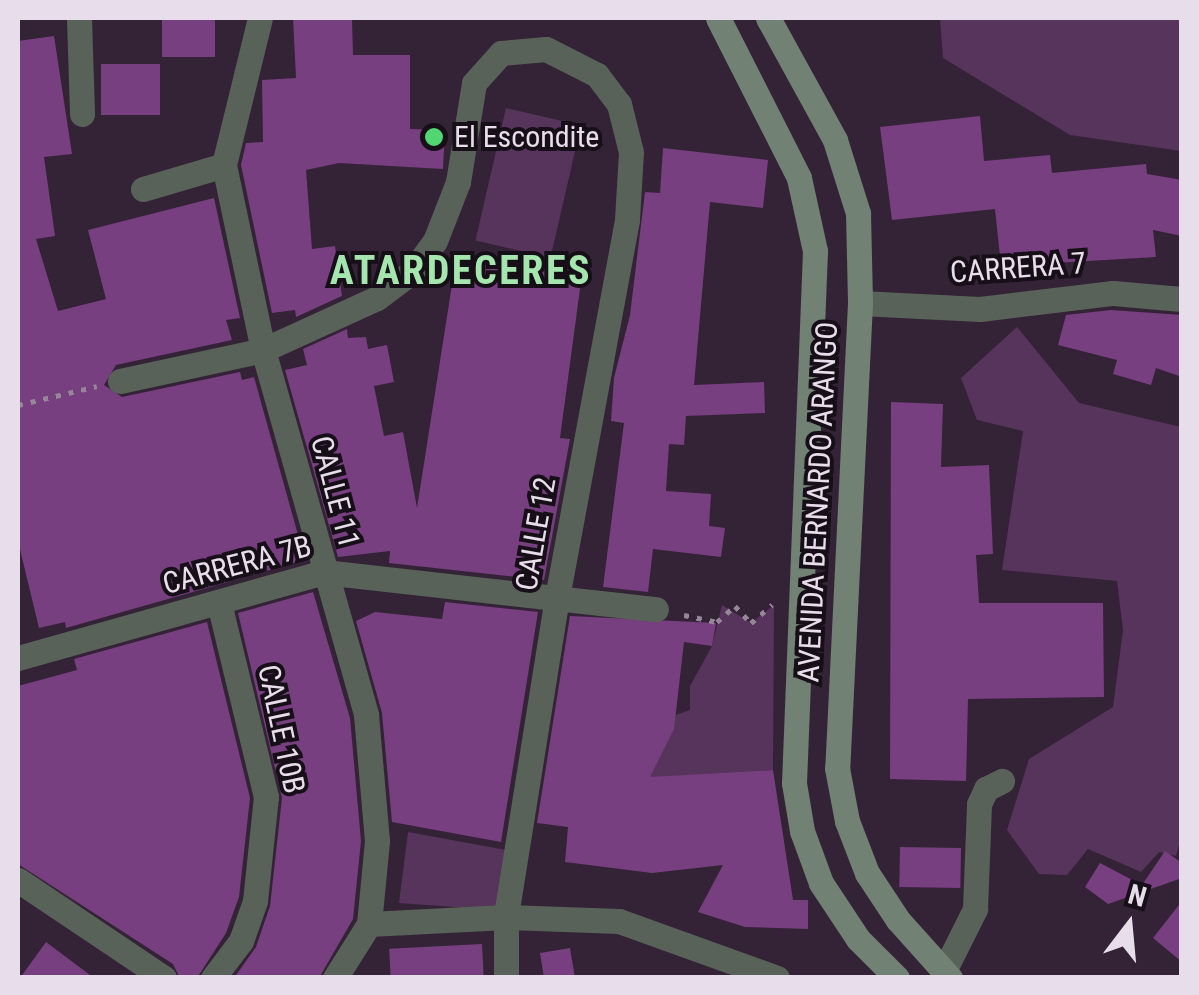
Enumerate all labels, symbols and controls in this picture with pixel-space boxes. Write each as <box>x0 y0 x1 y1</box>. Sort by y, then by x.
place label: El Escondite <box>454 119 599 155</box>
marker: El Escondite <box>423 126 445 148</box>
street label: CARRERA 7 <box>949 245 1087 291</box>
district label: ATARDECERES <box>330 247 592 295</box>
street label: AVENIDA BERNARDO ARANGO <box>791 321 845 683</box>
street label: CALLE 11 <box>303 432 367 552</box>
street label: CALLE 12 <box>508 475 564 593</box>
street label: CARRERA 7B <box>159 528 315 602</box>
street label: CALLE 10B <box>250 661 312 797</box>
north arrow <box>1079 875 1179 975</box>
text: N <box>1125 877 1150 914</box>

